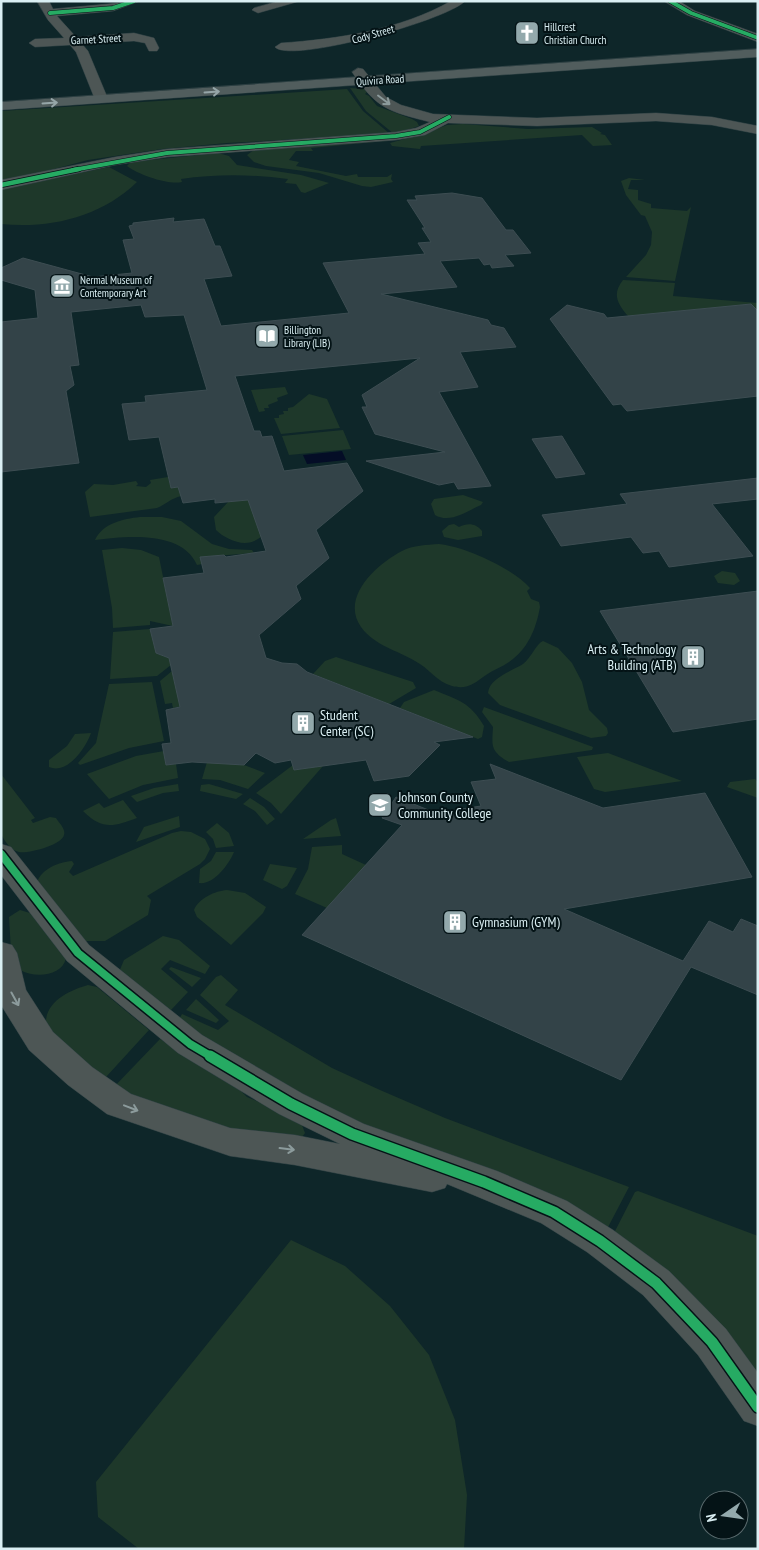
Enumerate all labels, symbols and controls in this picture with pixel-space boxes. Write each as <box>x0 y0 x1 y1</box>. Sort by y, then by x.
church icon: Hillcrest Christian Church <box>514 20 540 46</box>
place label: Hillcrest Christian Church <box>544 20 607 47</box>
street label: Cody Street <box>350 21 396 47</box>
street label: Garnet Street <box>71 31 121 47</box>
street label: Quivira Road <box>355 71 405 89</box>
one-way arrow <box>204 87 220 96</box>
one-way arrow <box>377 94 390 105</box>
one-way arrow <box>42 98 58 107</box>
museum icon: Nermal Museum of Contemporary Art <box>49 273 75 299</box>
place label: Nermal Museum of Contemporary Art <box>80 273 153 300</box>
library icon: Billington Library (LIB) <box>254 323 280 349</box>
place label: Billington Library (LIB) <box>284 323 330 350</box>
place label: Arts & Technology Building (ATB) <box>587 640 677 674</box>
building icon: Arts & Technology Building (ATB) <box>680 644 706 670</box>
place label: Student Center (SC) <box>320 706 374 740</box>
building icon: Student Center (SC) <box>290 710 316 736</box>
place label: Johnson County Community College <box>397 788 491 822</box>
school or university icon: Johnson County Community College <box>367 792 393 818</box>
building icon: Gymnasium (GYM) <box>442 909 468 935</box>
place label: Gymnasium (GYM) <box>472 913 560 931</box>
one-way arrow <box>10 992 20 1006</box>
one-way arrow <box>123 1104 138 1113</box>
one-way arrow <box>279 1144 295 1154</box>
north arrow <box>699 1490 749 1540</box>
text: N <box>702 1512 721 1524</box>

